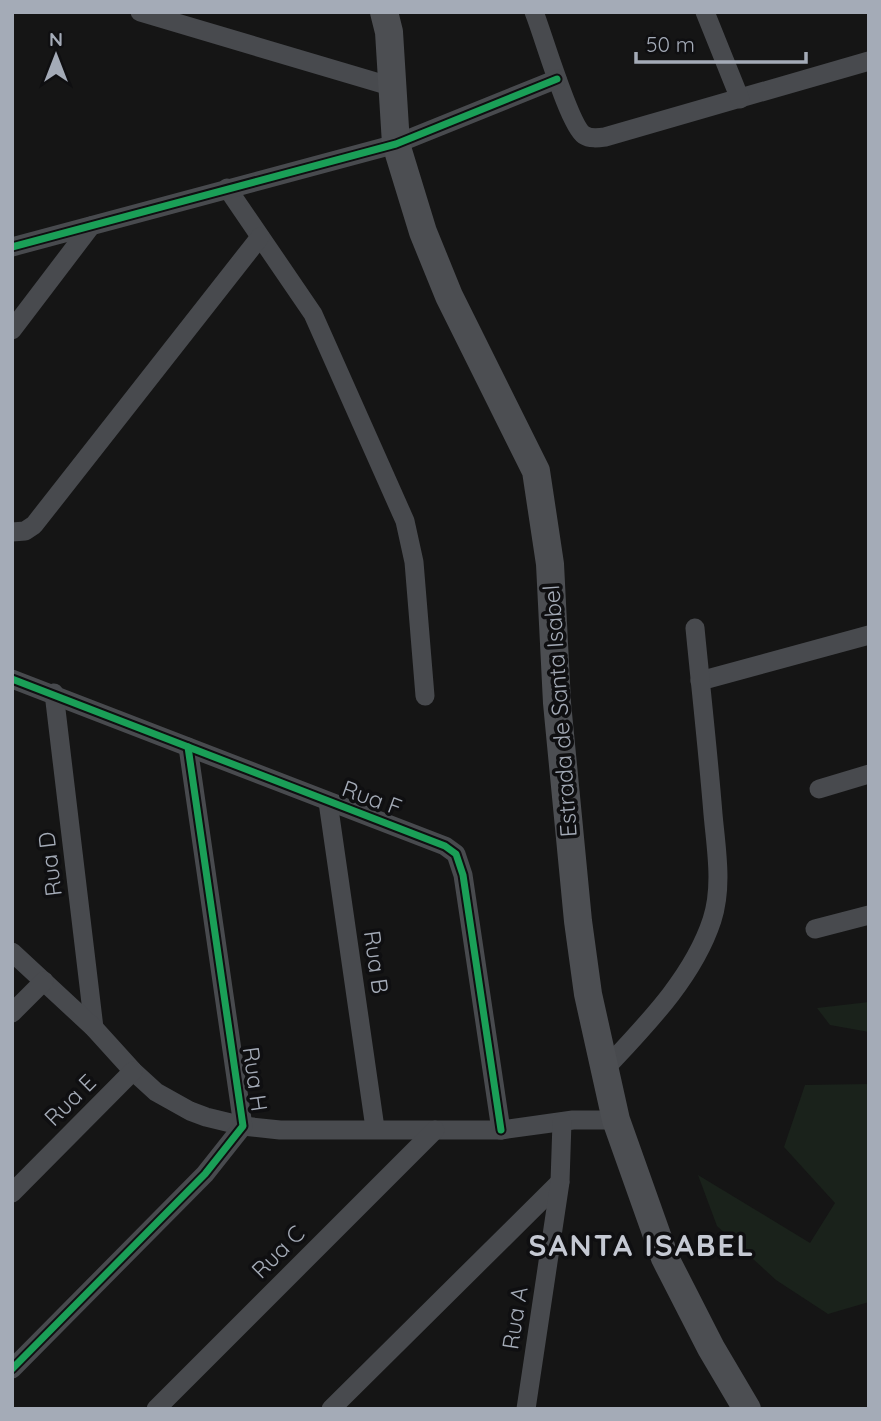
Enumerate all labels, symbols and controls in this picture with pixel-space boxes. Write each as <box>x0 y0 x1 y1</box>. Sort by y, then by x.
north arrow <box>21 21 91 91</box>
scale bar <box>636 21 806 65</box>
text: N <box>49 27 63 51</box>
text: 50 m <box>646 31 695 57</box>
street label: Estrada de Santa Isabel <box>536 584 583 838</box>
street label: Rua F <box>338 773 406 822</box>
street label: Rua D <box>31 830 68 898</box>
street label: Rua B <box>358 928 395 995</box>
street label: Rua H <box>237 1045 274 1113</box>
street label: Rua E <box>38 1068 102 1132</box>
street label: Rua C <box>245 1219 310 1284</box>
district label: SANTA ISABEL <box>529 1226 755 1264</box>
street label: Rua A <box>495 1284 534 1351</box>

